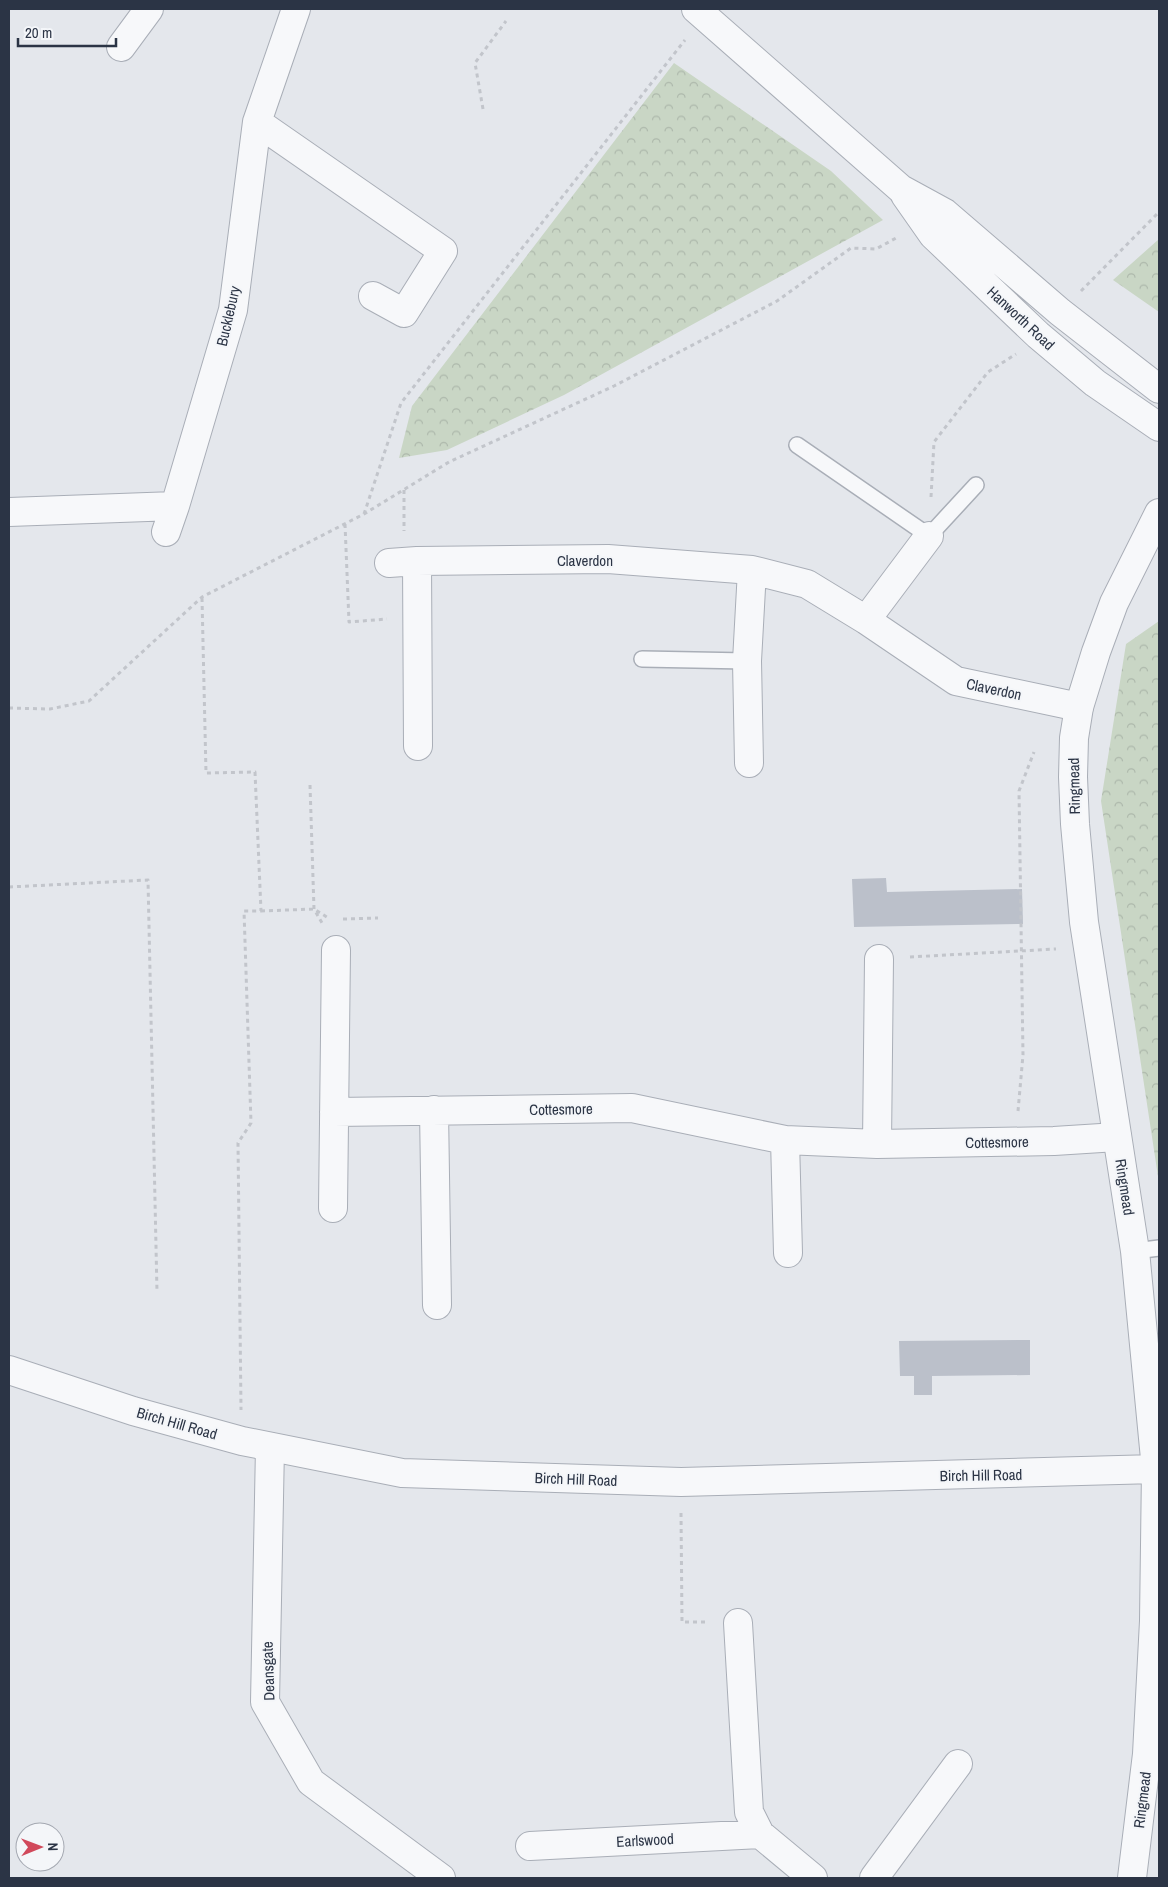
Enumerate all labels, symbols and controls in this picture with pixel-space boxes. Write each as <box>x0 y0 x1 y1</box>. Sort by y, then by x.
scale bar <box>18 15 115 47</box>
text: 20 m <box>25 22 52 43</box>
street label: Hanworth Road <box>983 281 1059 355</box>
street label: Bucklebury <box>211 283 245 348</box>
street label: Claverdon <box>557 550 613 571</box>
street label: Claverdon <box>964 673 1024 705</box>
street label: Ringmead <box>1063 757 1085 815</box>
street label: Cottesmore <box>529 1098 593 1120</box>
street label: Cottesmore <box>965 1131 1029 1153</box>
street label: Ringmead <box>1110 1157 1140 1217</box>
street label: Birch Hill Road <box>134 1402 220 1444</box>
street label: Birch Hill Road <box>939 1464 1023 1486</box>
street label: Birch Hill Road <box>534 1467 618 1491</box>
street label: Deansgate <box>256 1641 280 1701</box>
street label: Ringmead <box>1128 1771 1156 1829</box>
north arrow <box>15 1822 65 1872</box>
street label: Earlswood <box>616 1828 674 1852</box>
text: N <box>44 1842 62 1851</box>

